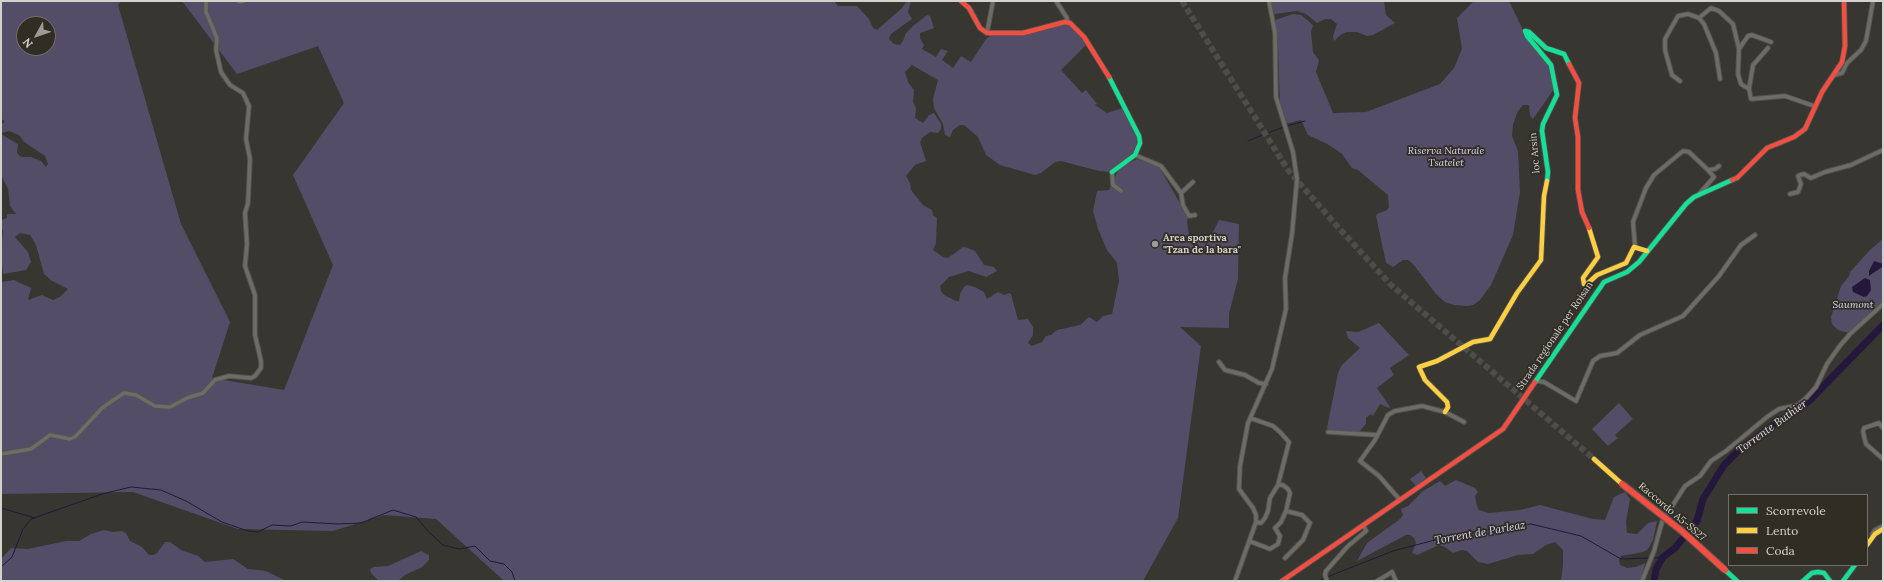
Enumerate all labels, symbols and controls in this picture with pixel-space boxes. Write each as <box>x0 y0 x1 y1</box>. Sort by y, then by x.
north arrow <box>16 16 56 56</box>
text: N <box>19 35 36 51</box>
street label: loc Arsin <box>1527 132 1543 174</box>
park label: Riserva Naturale Tsatelet <box>1408 145 1484 168</box>
place label: Area sportiva "Tzan de la bara" <box>1163 232 1241 256</box>
marker: Area sportiva "Tzan de la bara" <box>1150 239 1160 249</box>
street label: Strada regionale per Roisan <box>1514 280 1596 392</box>
park label: Saumont <box>1833 299 1873 311</box>
water label: Torrente Buthier <box>1734 397 1810 457</box>
street label: Raccordo A5-SS27 <box>1636 480 1708 544</box>
legend <box>1728 494 1868 566</box>
text: Scorrevole <box>1766 503 1826 518</box>
water label: Torrent de Parleaz <box>1433 518 1527 548</box>
text: Lento <box>1766 523 1798 538</box>
text: Coda <box>1766 543 1795 558</box>

